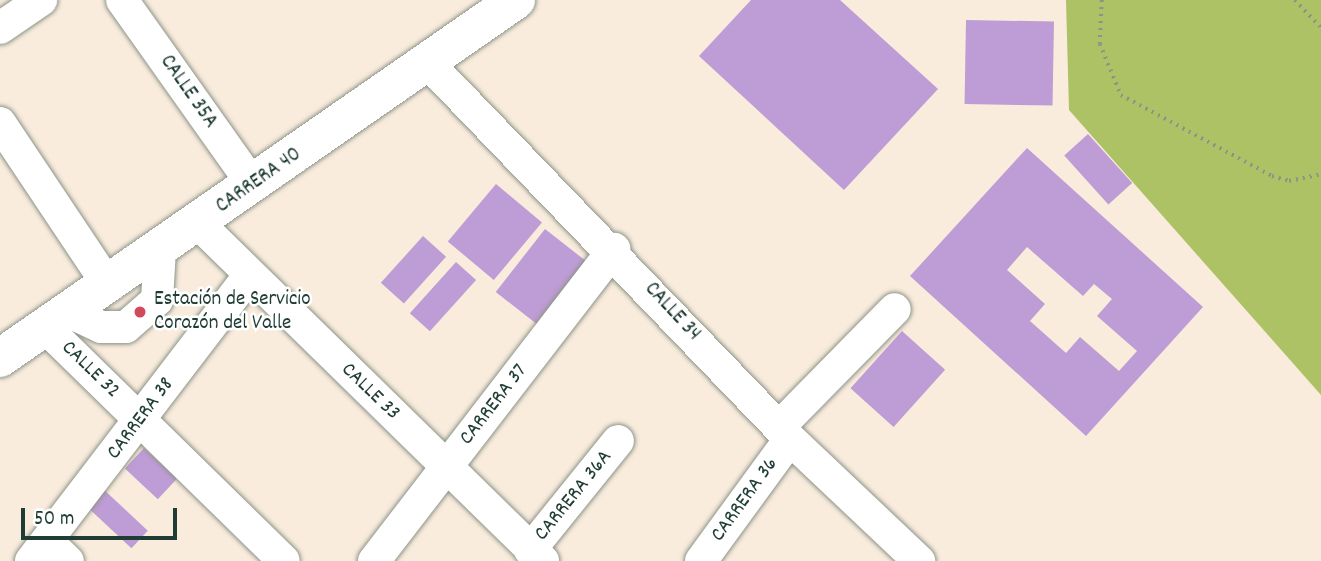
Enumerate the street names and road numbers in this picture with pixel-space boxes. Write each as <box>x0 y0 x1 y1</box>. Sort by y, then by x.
street label: CALLE 35A <box>154 50 222 134</box>
street label: CARRERA 40 <box>211 142 307 220</box>
street label: CALLE 34 <box>638 277 706 347</box>
street label: CALLE 32 <box>55 336 125 404</box>
street label: CALLE 33 <box>335 358 405 426</box>
street label: CARRERA 37 <box>455 360 533 450</box>
street label: CARRERA 38 <box>102 373 180 465</box>
street label: CARRERA 36A <box>530 446 618 546</box>
street label: CARRERA 36 <box>706 453 784 547</box>

